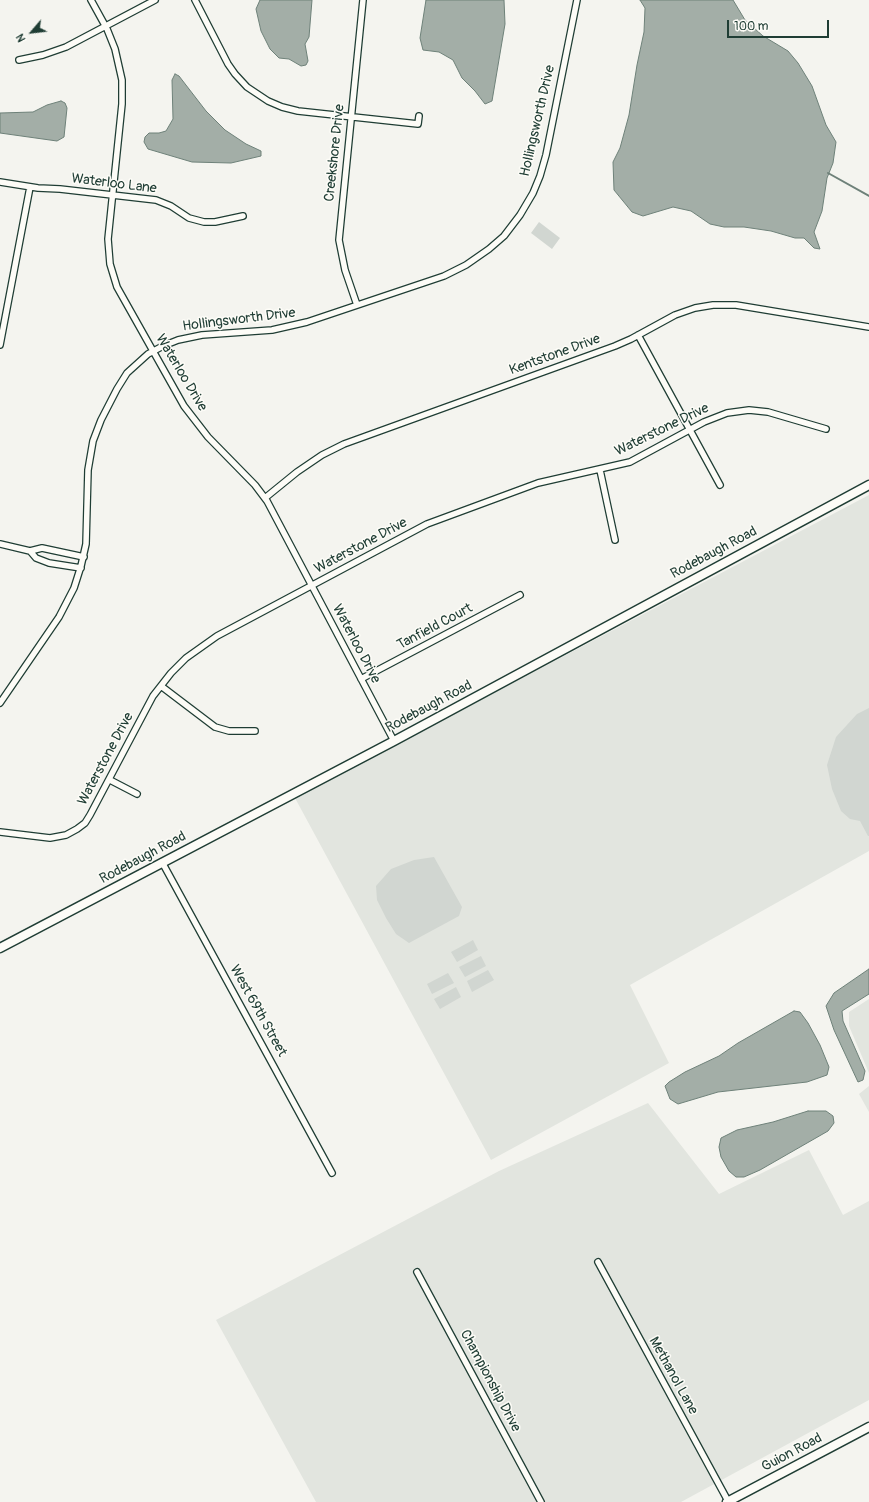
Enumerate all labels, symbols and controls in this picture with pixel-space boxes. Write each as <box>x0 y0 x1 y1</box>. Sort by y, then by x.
north arrow <box>12 12 52 52</box>
scale bar <box>729 12 831 38</box>
text: 100 m <box>734 19 768 34</box>
text: N <box>13 32 28 44</box>
street label: Hollingsworth Drive <box>517 64 559 178</box>
street label: Creekshore Drive <box>322 103 348 203</box>
street label: Waterloo Lane <box>70 170 158 198</box>
street label: Hollingsworth Drive <box>182 305 296 335</box>
street label: Waterloo Drive <box>151 331 211 415</box>
street label: Kentstone Drive <box>507 331 603 379</box>
street label: Waterstone Drive <box>612 400 712 460</box>
street label: Waterstone Drive <box>312 514 410 578</box>
street label: Rodebaugh Road <box>668 523 760 583</box>
street label: Tanfield Court <box>394 600 476 654</box>
street label: Waterloo Drive <box>328 602 384 686</box>
street label: Rodebaugh Road <box>383 677 475 737</box>
street label: Waterstone Drive <box>74 710 138 808</box>
street label: Rodebaugh Road <box>97 828 189 888</box>
street label: West 69th Street <box>226 962 290 1060</box>
street label: Championship Drive <box>456 1327 524 1435</box>
street label: Methanol Lane <box>645 1334 701 1418</box>
street label: Guion Road <box>759 1430 825 1476</box>

